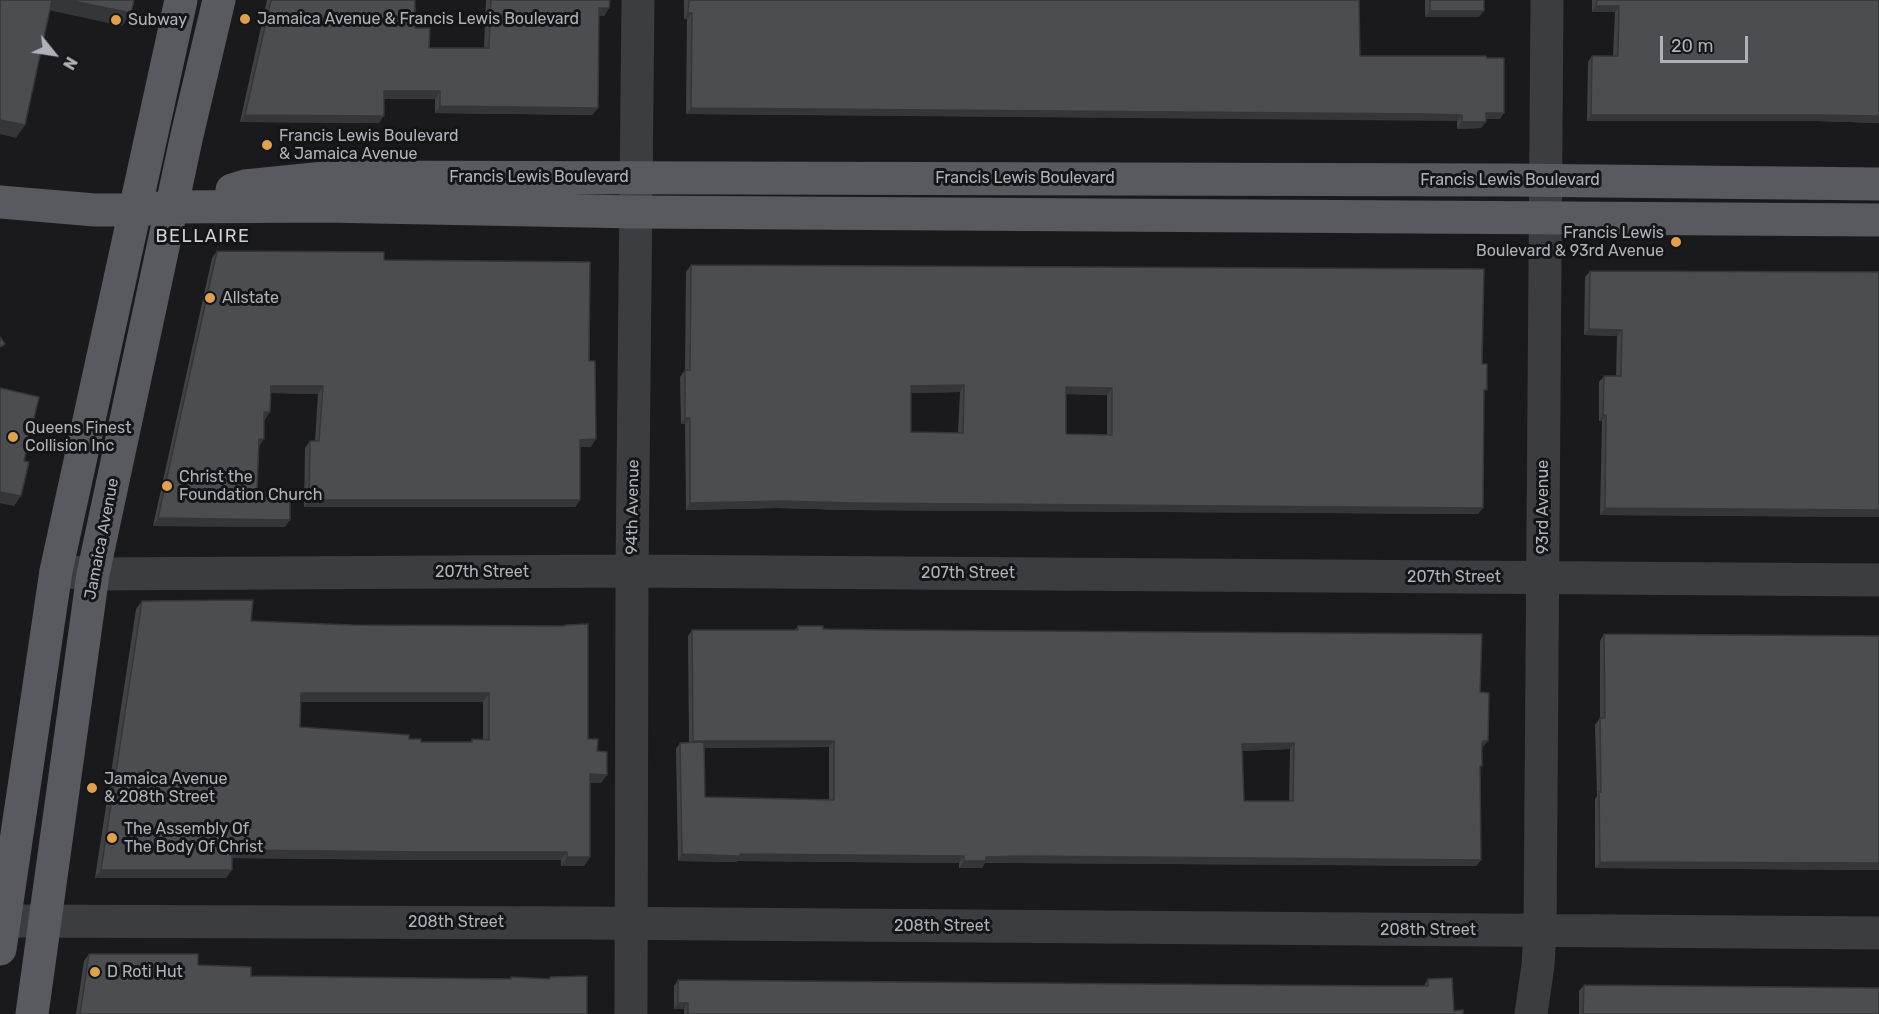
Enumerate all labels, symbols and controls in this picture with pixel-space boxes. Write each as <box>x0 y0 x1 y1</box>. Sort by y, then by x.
place label: Jamaica Avenue & Francis Lewis Boulevard <box>257 9 579 29</box>
place label: Subway <box>128 10 187 30</box>
marker: Jamaica Avenue & Francis Lewis Boulevard <box>238 12 252 26</box>
marker: Subway <box>109 13 123 27</box>
north arrow <box>24 24 84 84</box>
scale bar <box>1663 24 1752 62</box>
text: 20 m <box>1671 35 1713 57</box>
text: N <box>59 54 81 73</box>
place label: Francis Lewis Boulevard & Jamaica Avenue <box>279 126 459 164</box>
marker: Francis Lewis Boulevard & Jamaica Avenue <box>260 138 274 152</box>
street label: Francis Lewis Boulevard <box>449 167 629 187</box>
street label: Francis Lewis Boulevard <box>935 168 1115 188</box>
street label: Francis Lewis Boulevard <box>1420 170 1600 190</box>
place label: Francis Lewis Boulevard & 93rd Avenue <box>1476 223 1664 261</box>
district label: BELLAIRE <box>156 226 250 248</box>
marker: Francis Lewis Boulevard & 93rd Avenue <box>1669 235 1683 249</box>
place label: Allstate <box>222 288 279 308</box>
marker: Allstate <box>203 291 217 305</box>
place label: Queens Finest Collision Inc <box>25 418 131 456</box>
marker: Queens Finest Collision Inc <box>6 430 20 444</box>
street label: 94th Avenue <box>623 459 643 555</box>
street label: 93rd Avenue <box>1533 460 1553 554</box>
place label: Christ the Foundation Church <box>179 467 322 505</box>
street label: Jamaica Avenue <box>81 477 123 601</box>
marker: Christ the Foundation Church <box>160 479 174 493</box>
street label: 207th Street <box>435 562 529 582</box>
street label: 207th Street <box>921 563 1015 583</box>
street label: 207th Street <box>1407 567 1501 587</box>
place label: Jamaica Avenue & 208th Street <box>104 769 227 807</box>
marker: Jamaica Avenue & 208th Street <box>85 781 99 795</box>
place label: The Assembly Of The Body Of Christ <box>124 819 263 857</box>
marker: The Assembly Of The Body Of Christ <box>105 831 119 845</box>
street label: 208th Street <box>408 912 504 932</box>
street label: 208th Street <box>894 916 990 936</box>
street label: 208th Street <box>1380 920 1476 940</box>
place label: D Roti Hut <box>107 962 183 982</box>
marker: D Roti Hut <box>88 965 102 979</box>

